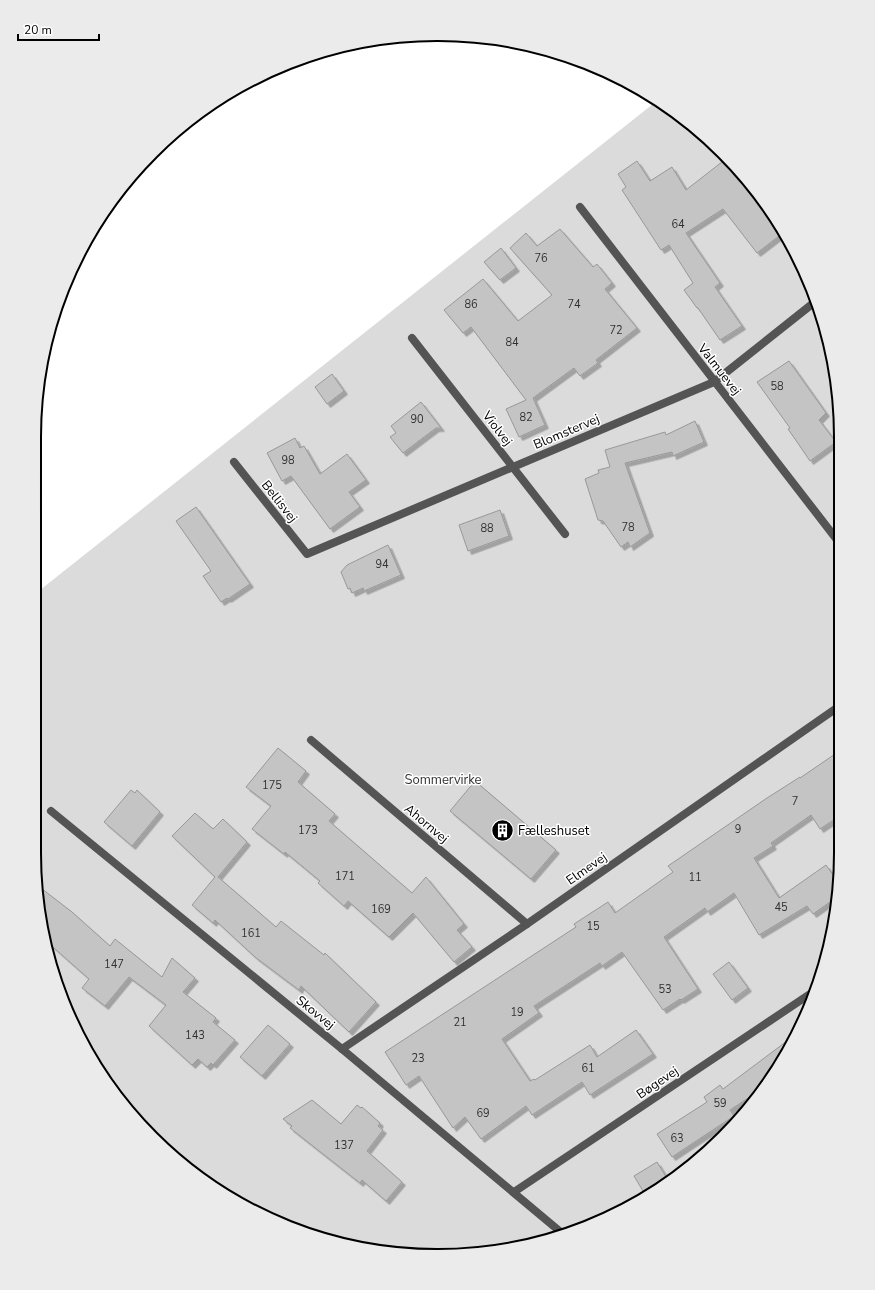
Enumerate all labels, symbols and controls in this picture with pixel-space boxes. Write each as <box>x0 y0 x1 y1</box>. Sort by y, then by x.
scale bar <box>18 16 99 42</box>
text: 20 m <box>24 22 52 38</box>
house number: 64 <box>671 217 685 232</box>
house number: 76 <box>534 251 548 266</box>
house number: 86 <box>464 297 478 312</box>
house number: 74 <box>567 297 581 312</box>
house number: 72 <box>609 323 623 338</box>
house number: 84 <box>505 335 519 350</box>
street label: Valmuevej <box>693 339 745 399</box>
house number: 58 <box>770 379 784 394</box>
street label: Violvej <box>477 407 516 450</box>
house number: 82 <box>519 410 533 425</box>
street label: Blomstervej <box>531 410 602 454</box>
house number: 90 <box>410 412 424 427</box>
house number: 98 <box>281 453 295 468</box>
street label: Bellisvej <box>257 477 301 527</box>
house number: 78 <box>621 520 635 535</box>
house number: 88 <box>480 521 494 536</box>
house number: 94 <box>375 557 389 572</box>
park label: Sommervirke <box>404 771 482 789</box>
house number: 175 <box>262 778 282 793</box>
house number: 7 <box>792 794 798 809</box>
street label: Ahornvej <box>400 800 452 848</box>
building icon: Fælleshuset <box>490 817 516 843</box>
place label: Fælleshuset <box>518 822 590 840</box>
house number: 9 <box>735 822 741 837</box>
house number: 173 <box>298 823 318 838</box>
street label: Elmevej <box>563 848 611 889</box>
house number: 171 <box>335 869 355 884</box>
house number: 11 <box>688 870 702 885</box>
house number: 45 <box>774 900 788 915</box>
house number: 169 <box>371 902 391 917</box>
house number: 15 <box>586 919 600 934</box>
house number: 161 <box>241 926 261 941</box>
house number: 147 <box>104 957 124 972</box>
house number: 53 <box>658 982 672 997</box>
street label: Skovvej <box>292 992 339 1034</box>
house number: 19 <box>510 1005 524 1020</box>
house number: 21 <box>453 1015 467 1030</box>
house number: 143 <box>185 1028 205 1043</box>
house number: 23 <box>411 1051 425 1066</box>
house number: 61 <box>581 1061 595 1076</box>
street label: Bøgevej <box>633 1062 682 1103</box>
house number: 59 <box>713 1096 727 1111</box>
house number: 69 <box>476 1106 490 1121</box>
house number: 63 <box>670 1131 684 1146</box>
house number: 137 <box>334 1138 354 1153</box>

